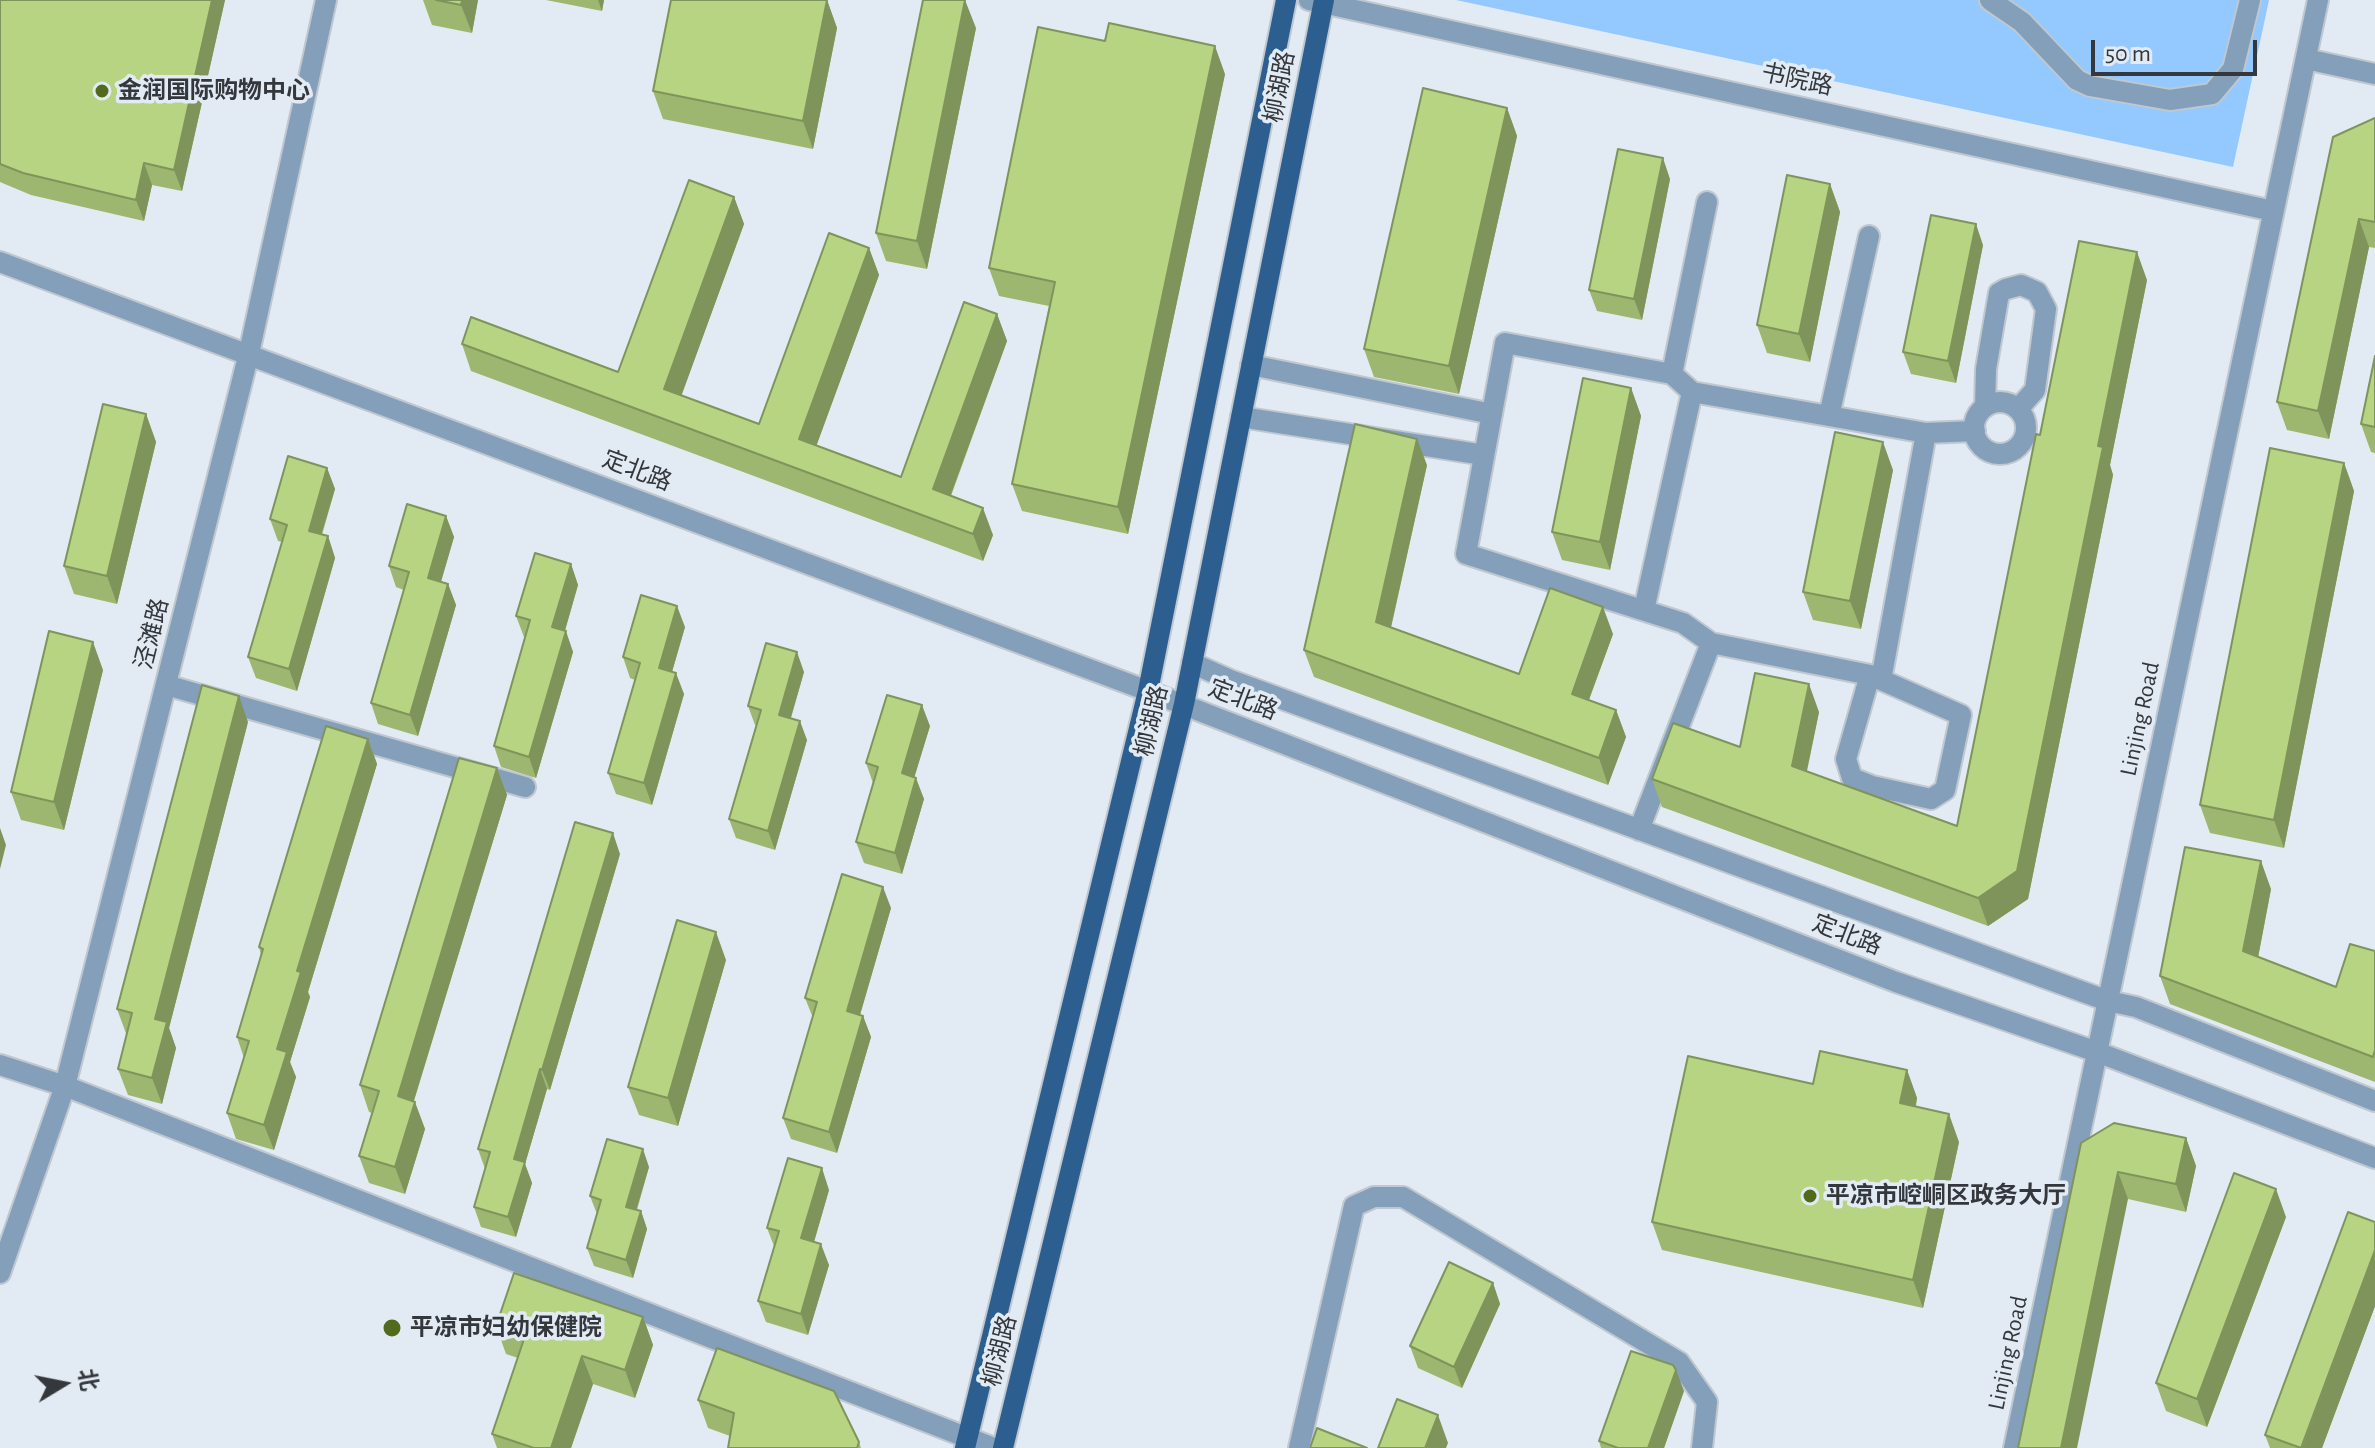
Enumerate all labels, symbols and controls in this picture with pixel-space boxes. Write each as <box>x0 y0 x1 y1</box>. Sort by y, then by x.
scale bar <box>2095 24 2261 74</box>
text: 50 m <box>2105 42 2151 66</box>
street label: 柳湖路 <box>1259 49 1301 125</box>
street label: 书院路 <box>1759 58 1835 102</box>
place label: 金润国际购物中心 <box>118 77 310 105</box>
marker: 金润国际购物中心 <box>93 82 111 100</box>
street label: 定北路 <box>598 445 676 497</box>
street label: 泾滩路 <box>129 596 175 672</box>
street label: Linjing Road <box>2114 659 2166 779</box>
street label: 定北路 <box>1204 674 1282 726</box>
street label: 柳湖路 <box>1130 683 1174 759</box>
street label: 定北路 <box>1808 909 1886 961</box>
place label: 平凉市崆峒区政务大厅 <box>1826 1182 2066 1210</box>
marker: 平凉市崆峒区政务大厅 <box>1801 1187 1819 1205</box>
street label: Linjing Road <box>1982 1293 2034 1413</box>
street label: 柳湖路 <box>977 1313 1023 1389</box>
place label: 平凉市妇幼保健院 <box>410 1314 602 1342</box>
marker: 平凉市妇幼保健院 <box>381 1317 403 1339</box>
north arrow <box>24 1344 104 1424</box>
text: 北 <box>75 1367 100 1393</box>

